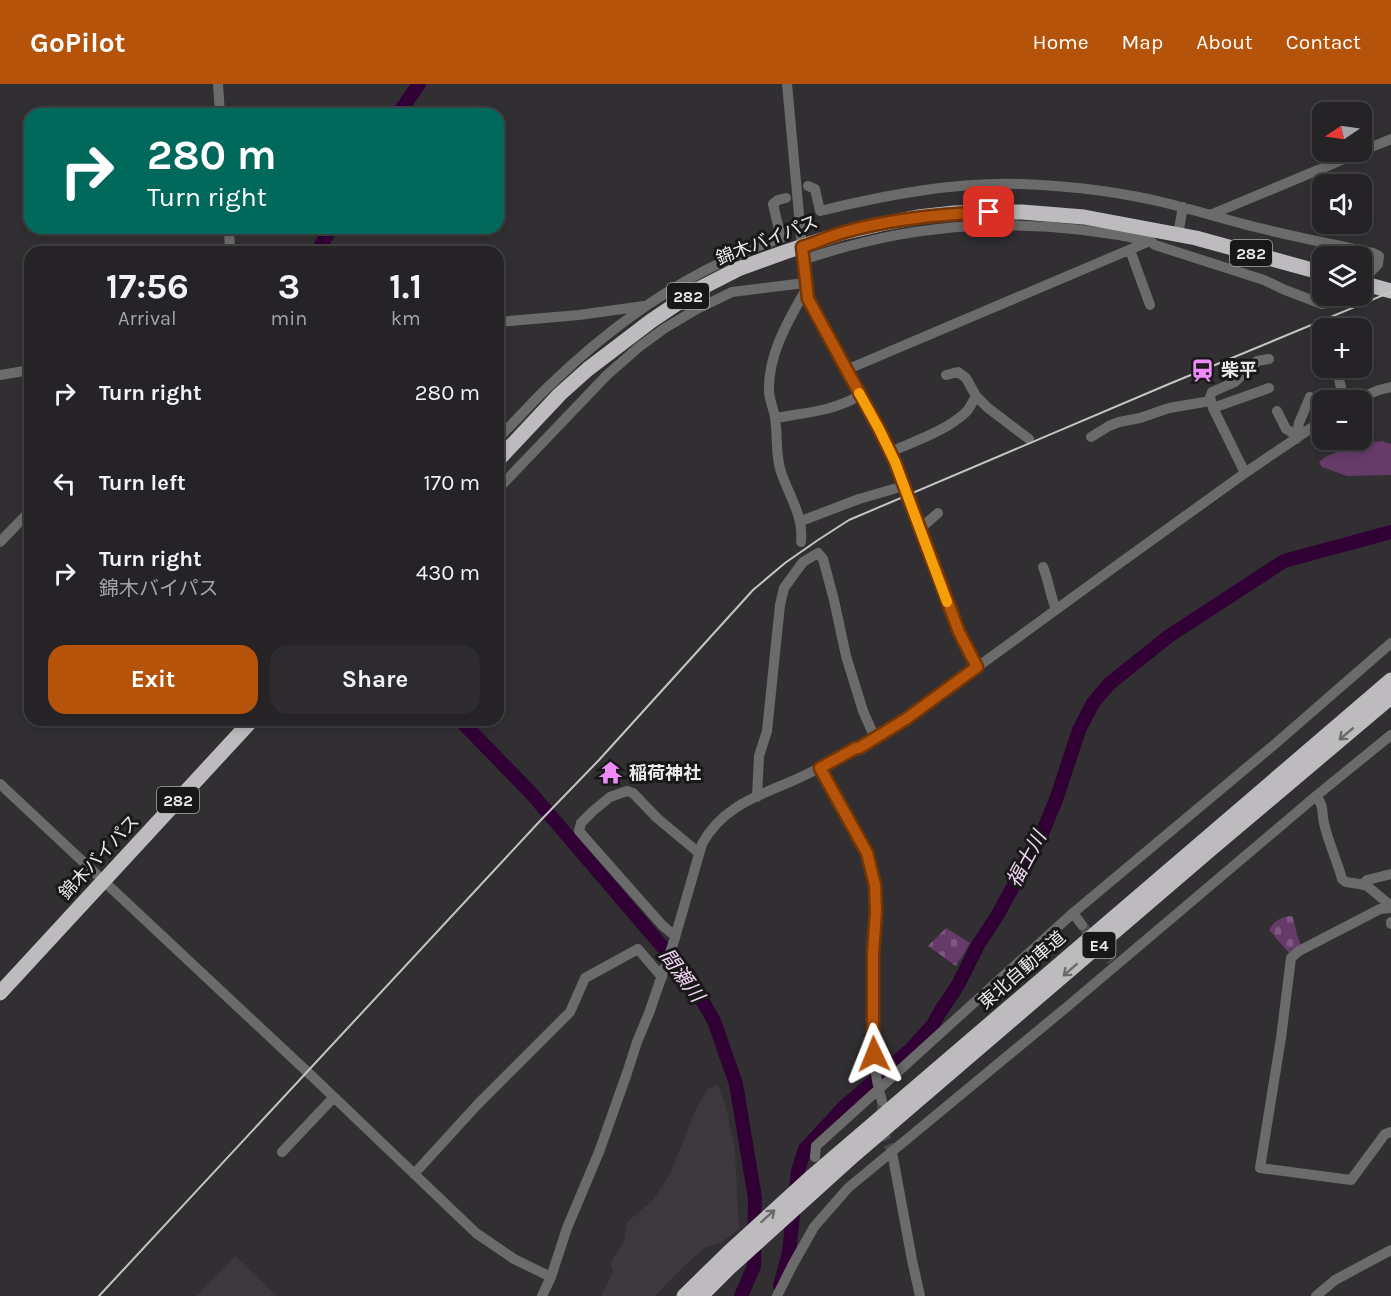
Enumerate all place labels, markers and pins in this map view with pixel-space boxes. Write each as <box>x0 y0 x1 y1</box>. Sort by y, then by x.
pin <box>963 186 1014 237</box>
station icon: 柴平 <box>1190 357 1216 383</box>
place label: 柴平 <box>1221 359 1257 381</box>
temple icon: 稲荷神社 <box>598 760 624 786</box>
place label: 稲荷神社 <box>629 762 701 784</box>

